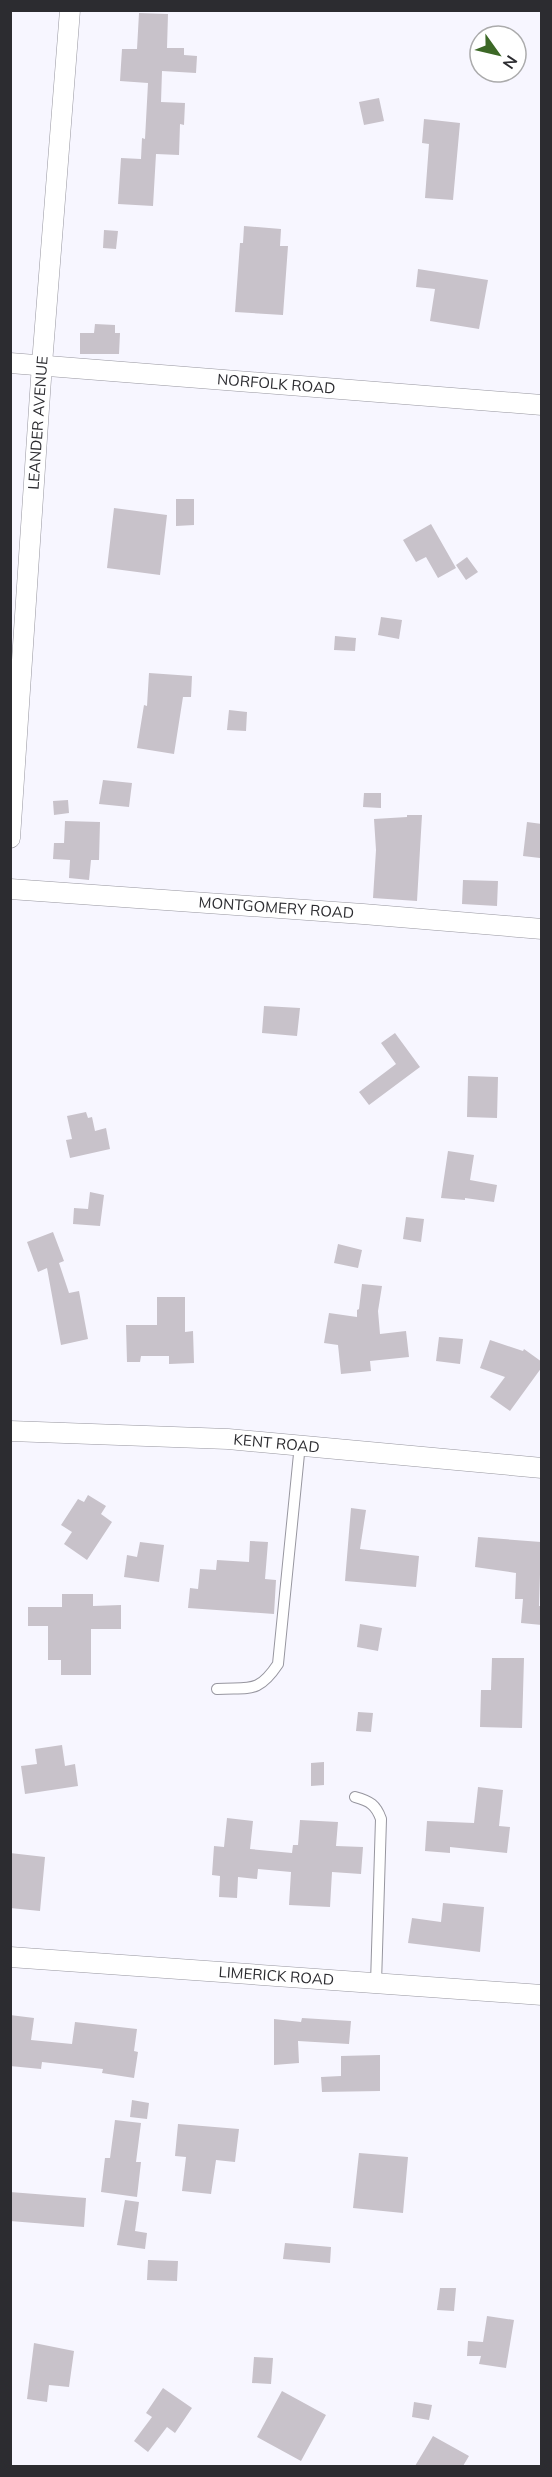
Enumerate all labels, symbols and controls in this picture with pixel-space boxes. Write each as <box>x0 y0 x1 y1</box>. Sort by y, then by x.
north arrow <box>468 24 528 84</box>
text: N <box>499 52 522 73</box>
street label: LEANDER AVENUE <box>24 355 52 490</box>
street label: NORFOLK ROAD <box>216 369 336 398</box>
street label: MONTGOMERY ROAD <box>198 892 355 922</box>
street label: KENT ROAD <box>233 1430 321 1456</box>
street label: LIMERICK ROAD <box>218 1962 335 1989</box>

